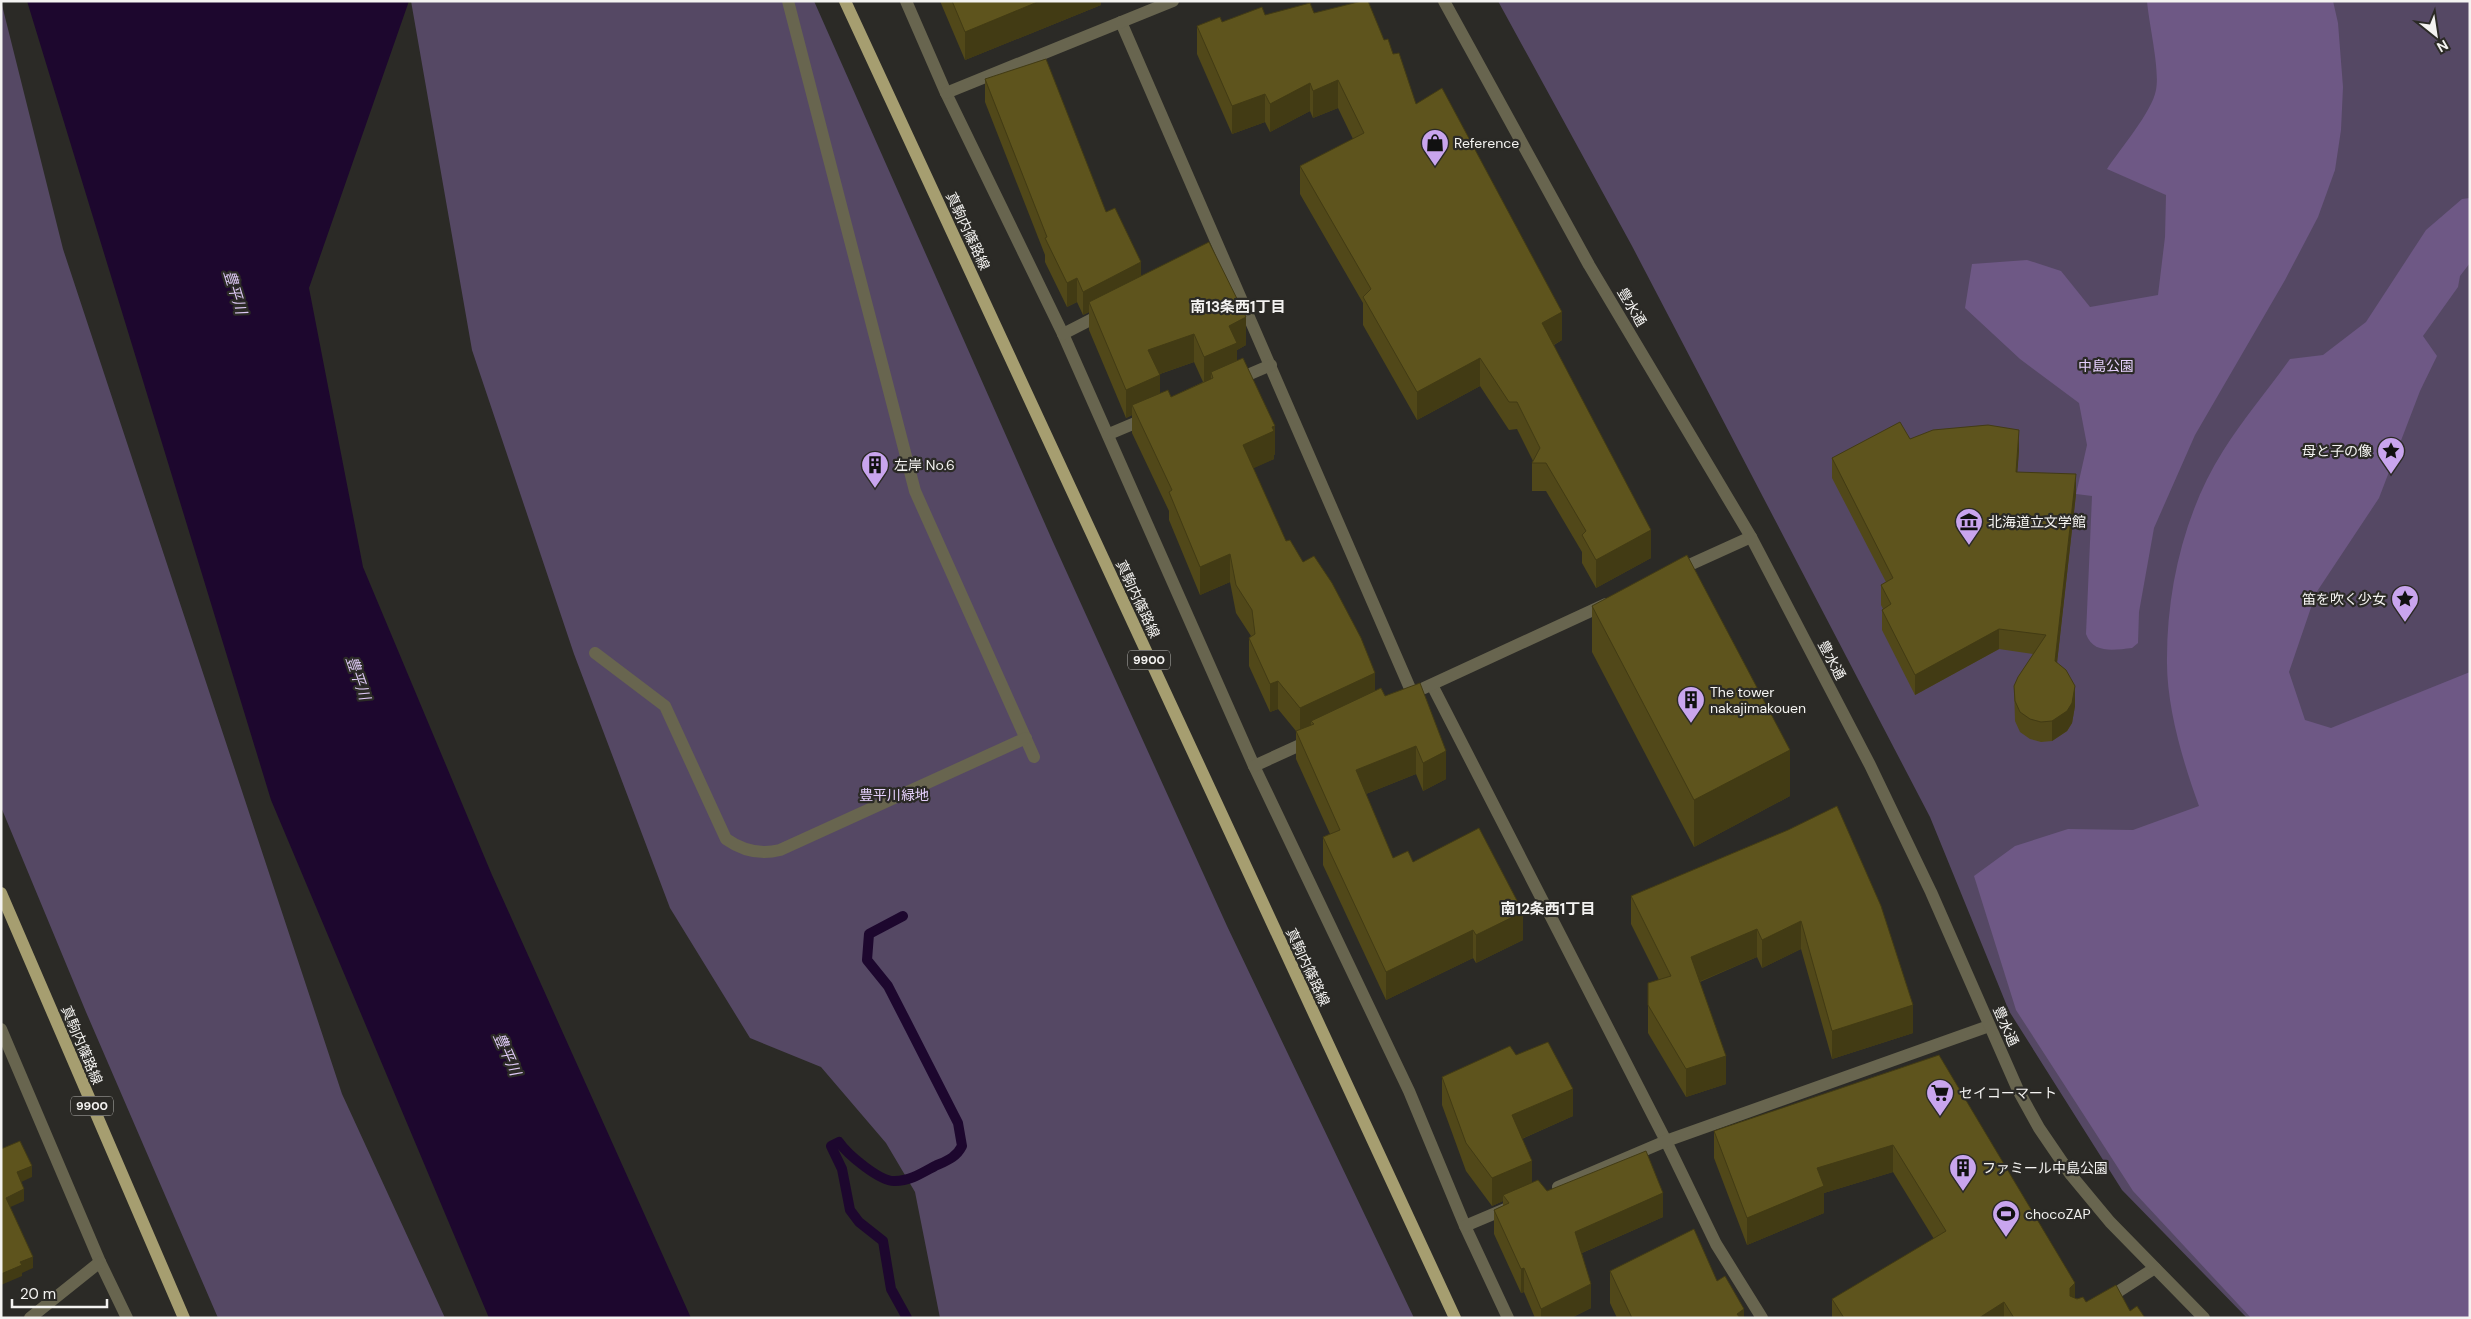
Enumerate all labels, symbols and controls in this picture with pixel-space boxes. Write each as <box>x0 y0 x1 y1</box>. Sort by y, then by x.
north arrow <box>2411 10 2461 60</box>
text: N <box>2434 36 2451 57</box>
shop icon: Reference <box>1420 128 1450 167</box>
place label: Reference <box>1454 134 1519 152</box>
street label: 真駒内篠路線 <box>942 189 994 273</box>
water label: 豊平川 <box>219 268 252 318</box>
street label: 豊水通 <box>1613 284 1651 330</box>
district label: 南13条西1丁目 <box>1191 297 1285 317</box>
park label: 中島公園 <box>2078 357 2134 375</box>
place icon: 母と子の像 <box>2376 436 2406 475</box>
place label: 母と子の像 <box>2302 442 2372 460</box>
building icon: 左岸 No.6 <box>860 450 890 489</box>
place label: 左岸 No.6 <box>894 456 955 474</box>
museum icon: 北海道立文学館 <box>1954 507 1984 546</box>
place label: 北海道立文学館 <box>1988 513 2086 531</box>
street label: 真駒内篠路線 <box>1112 557 1164 641</box>
place icon: 笛を吹く少女 <box>2390 584 2420 623</box>
place label: 笛を吹く少女 <box>2302 590 2386 608</box>
street label: 豊水通 <box>1814 637 1850 683</box>
road number: 9900 <box>1128 650 1170 670</box>
water label: 豊平川 <box>341 653 375 704</box>
place label: The tower nakajimakouen <box>1710 683 1806 717</box>
building icon: The tower nakajimakouen <box>1676 685 1706 724</box>
park label: 豊平川緑地 <box>859 786 929 804</box>
district label: 南12条西1丁目 <box>1501 899 1595 919</box>
street label: 真駒内篠路線 <box>1282 925 1334 1009</box>
street label: 真駒内篠路線 <box>57 1003 107 1087</box>
street label: 豊水通 <box>1989 1003 2023 1049</box>
water label: 豊平川 <box>489 1029 526 1080</box>
supermarket icon: セイコーマート <box>1925 1078 1955 1117</box>
place label: セイコーマート <box>1959 1084 2057 1102</box>
road number: 9900 <box>71 1096 113 1116</box>
building icon: ファミール中島公園 <box>1948 1153 1978 1192</box>
place label: ファミール中島公園 <box>1982 1159 2108 1177</box>
sports icon: chocoZAP <box>1991 1199 2021 1238</box>
place label: chocoZAP <box>2025 1205 2091 1223</box>
scale bar <box>12 1276 108 1308</box>
text: 20 m <box>20 1284 56 1304</box>

